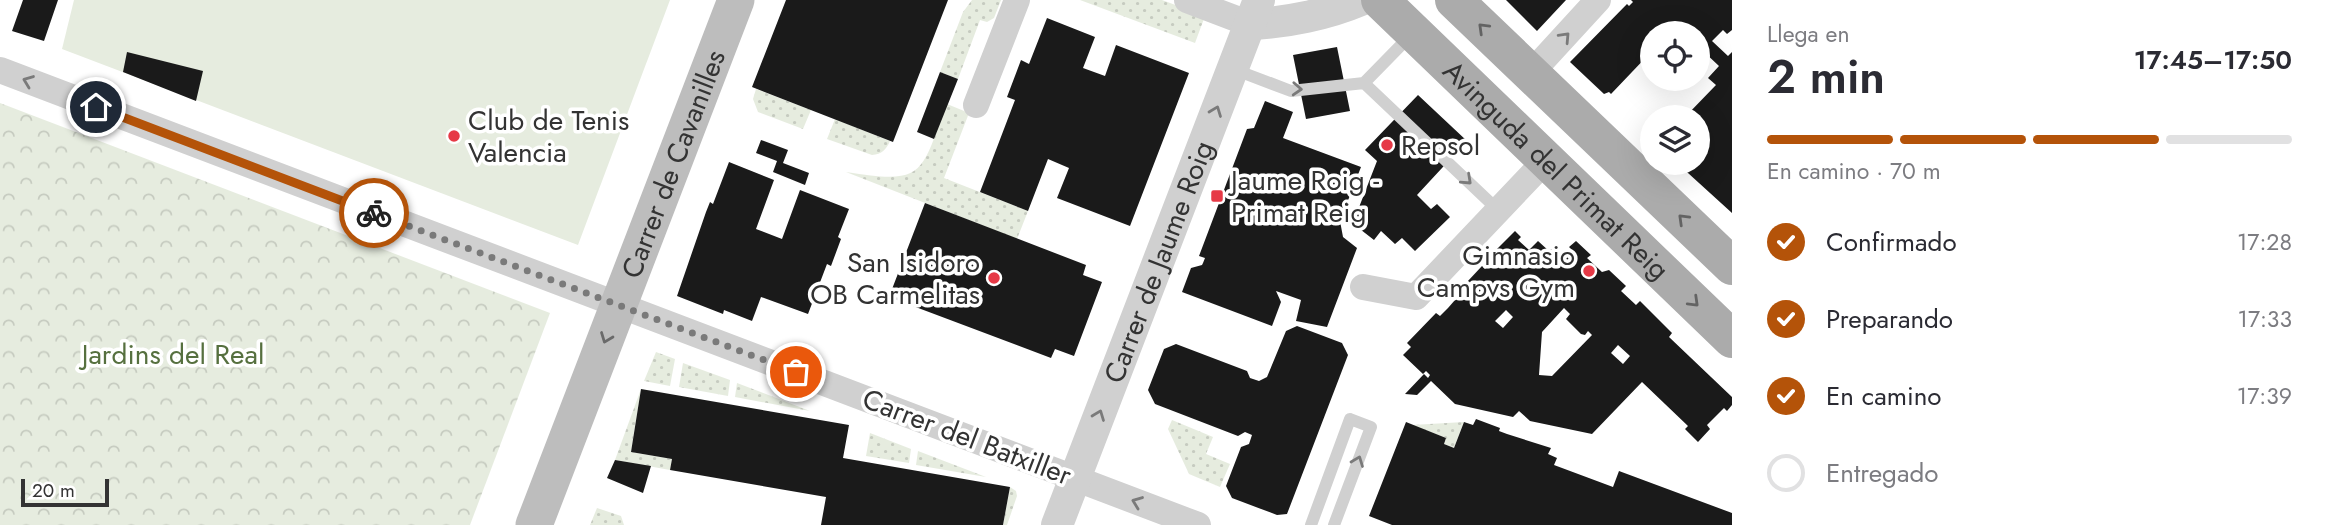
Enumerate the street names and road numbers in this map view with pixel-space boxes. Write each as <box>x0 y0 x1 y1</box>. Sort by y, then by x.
street label: Carrer de Cavanilles <box>610 44 735 284</box>
street label: Avinguda del Primat Reig <box>1434 51 1679 289</box>
street label: Carrer de Jaume Roig <box>1093 135 1223 389</box>
street label: Carrer del Batxiller <box>857 378 1078 496</box>

